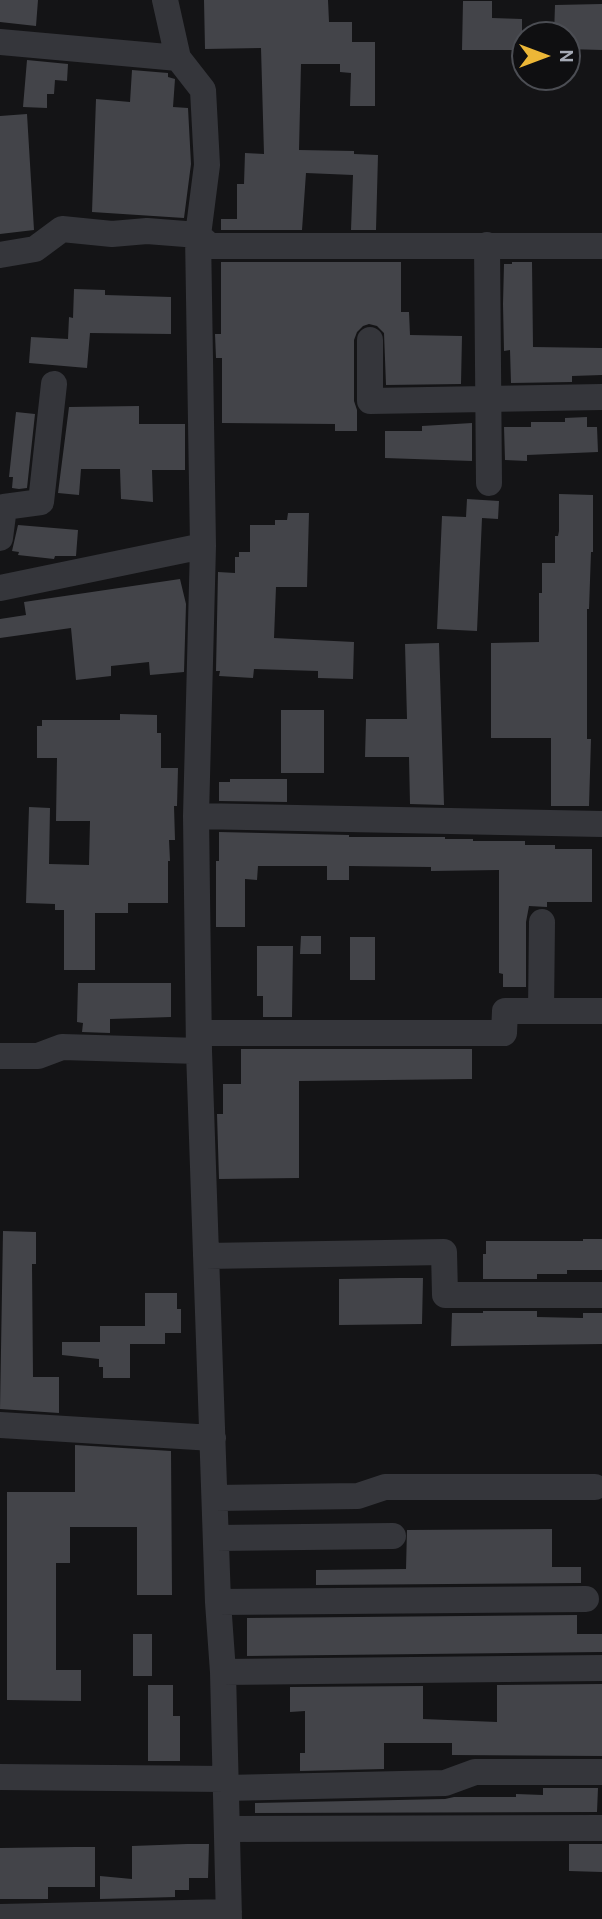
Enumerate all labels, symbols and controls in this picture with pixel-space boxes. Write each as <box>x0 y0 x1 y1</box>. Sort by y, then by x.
north arrow <box>511 21 581 91</box>
text: N <box>553 49 577 63</box>

